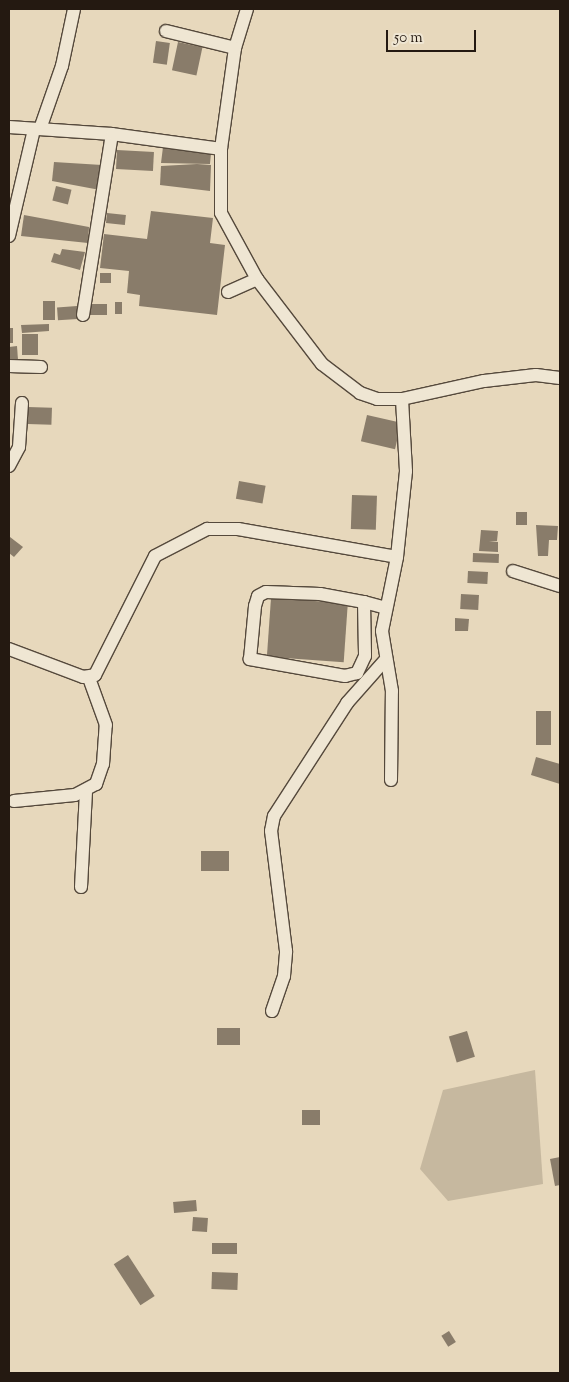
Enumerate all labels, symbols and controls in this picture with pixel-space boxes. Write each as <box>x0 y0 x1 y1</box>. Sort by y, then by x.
scale bar <box>389 20 479 52</box>
text: 50 m <box>394 28 423 49</box>

